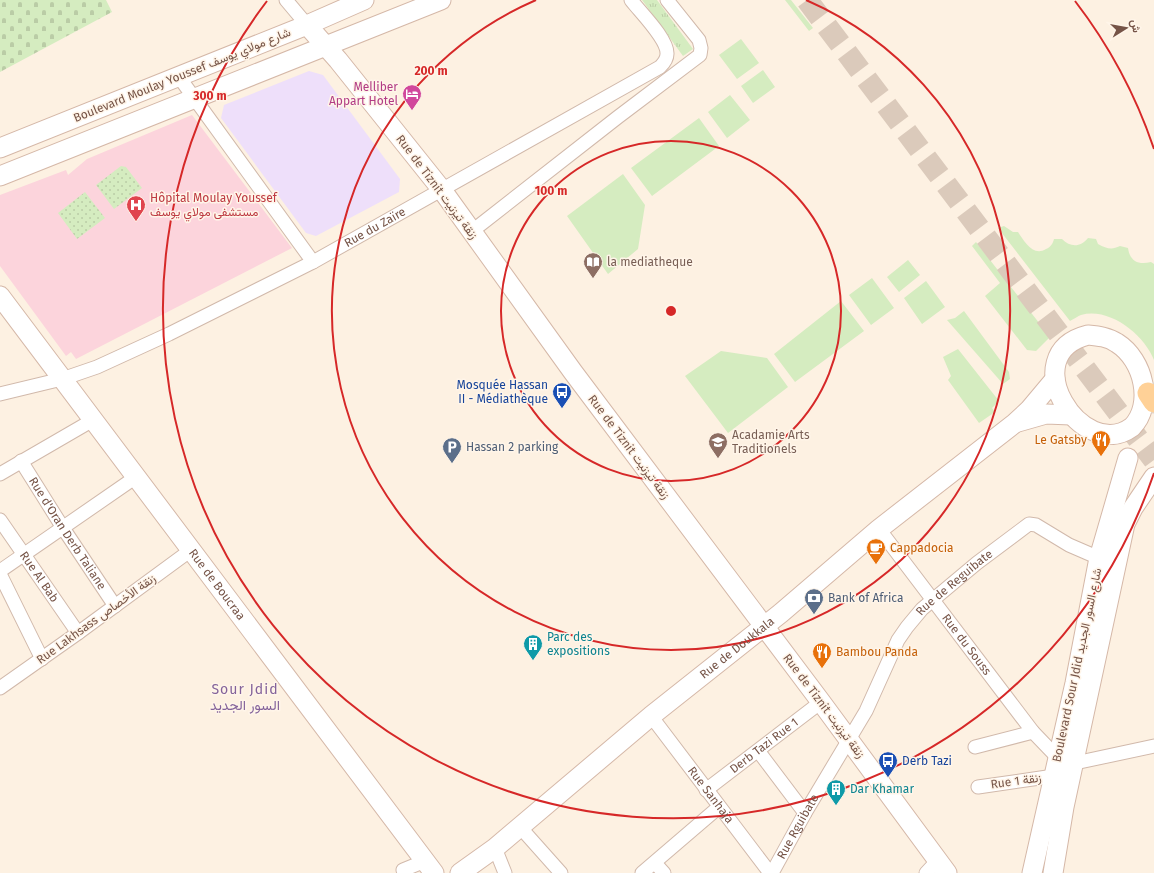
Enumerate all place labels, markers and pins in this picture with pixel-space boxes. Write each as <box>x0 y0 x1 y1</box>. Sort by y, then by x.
place label: Melliber Appart Hotel <box>329 80 398 108</box>
hotel icon: Melliber Appart Hotel <box>401 83 423 111</box>
place label: Hôpital Moulay Youssef مستشفى مولاي يوسف <box>150 191 278 222</box>
hospital icon: Hôpital Moulay Youssef مستشفى مولاي يوسف <box>125 194 147 222</box>
library icon: la mediatheque <box>582 251 604 279</box>
place label: la mediatheque <box>607 255 693 269</box>
centre of rings <box>664 304 678 318</box>
place label: Mosquée Hassan II - Médiathèque <box>457 378 548 406</box>
bus stop icon: Mosquée Hassan II - Médiathèque <box>551 381 573 409</box>
place label: Acadamie Arts Traditionels <box>732 428 810 456</box>
restaurant icon: Le Gatsby <box>1090 429 1112 457</box>
school or university icon: Acadamie Arts Traditionels <box>707 431 729 459</box>
place label: Le Gatsby <box>1035 433 1087 447</box>
parking icon: Hassan 2 parking <box>441 436 463 464</box>
place label: Hassan 2 parking <box>466 440 559 454</box>
cafe icon: Cappadocia <box>865 537 887 565</box>
place label: Cappadocia <box>890 541 954 555</box>
bank icon: Bank of Africa <box>803 587 825 615</box>
place label: Bank of Africa <box>828 591 903 605</box>
place label: Parc des expositions <box>547 630 610 658</box>
building icon: Parc des expositions <box>522 633 544 661</box>
restaurant icon: Bambou Panda <box>811 641 833 669</box>
place label: Bambou Panda <box>836 645 918 659</box>
bus stop icon: Derb Tazi <box>877 750 899 778</box>
place label: Derb Tazi <box>902 754 952 768</box>
building icon: Dar Khamar <box>825 778 847 806</box>
place label: Dar Khamar <box>850 782 914 796</box>

